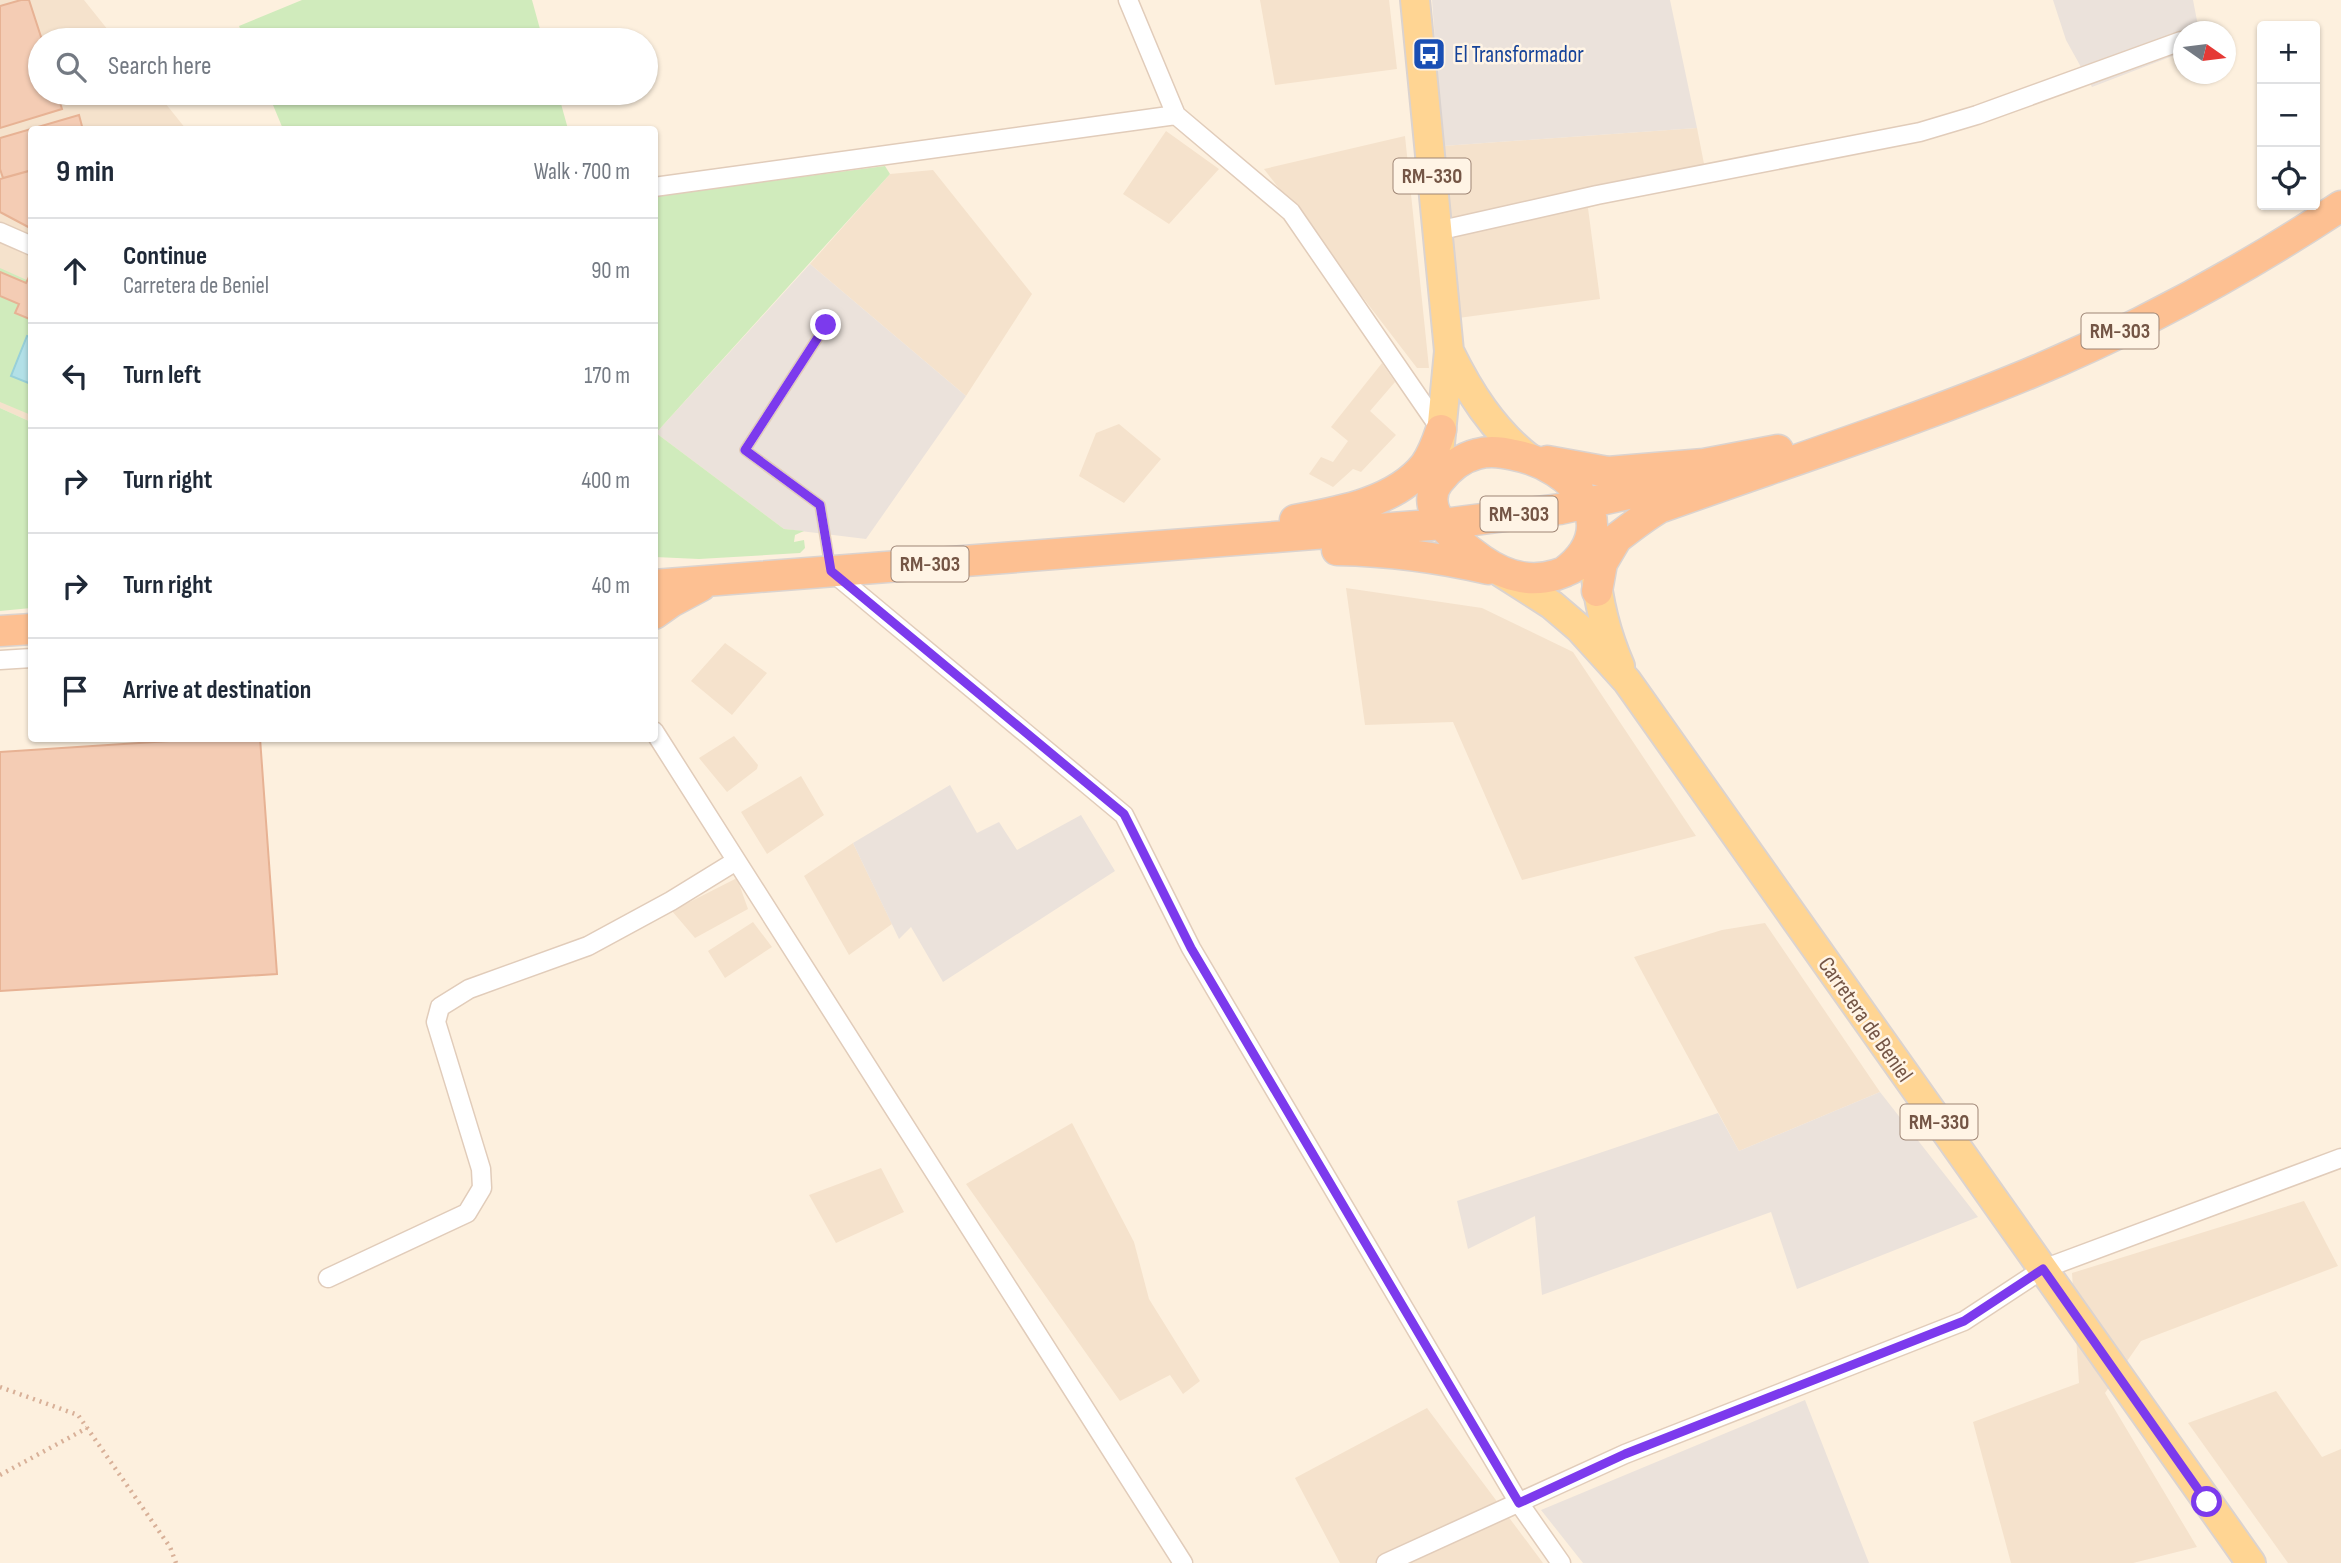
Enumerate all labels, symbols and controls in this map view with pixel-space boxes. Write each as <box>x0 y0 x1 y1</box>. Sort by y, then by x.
north arrow <box>2173 21 2236 84</box>
map controls <box>2257 21 2320 210</box>
button: + <box>2257 21 2320 84</box>
search box <box>28 28 658 105</box>
bus stop icon: El Transformador <box>1410 35 1448 73</box>
place label: El Transformador <box>1454 41 1584 69</box>
icon: search <box>52 48 90 86</box>
text: Search here <box>108 51 211 82</box>
button: − <box>2257 84 2320 147</box>
button: locate <box>2257 147 2320 210</box>
text: 9 min <box>56 154 114 190</box>
text: Walk · 700 m <box>534 158 630 186</box>
road number: RM-330 <box>1394 158 1470 194</box>
text: Continue <box>123 241 207 272</box>
icon: ahead <box>56 252 94 290</box>
text: 90 m <box>591 257 630 285</box>
text: Carretera de Beniel <box>123 272 269 300</box>
route end <box>810 309 841 340</box>
road number: RM-303 <box>2082 314 2158 348</box>
icon: left <box>56 357 94 395</box>
text: Turn left <box>123 360 201 391</box>
text: 170 m <box>584 362 630 390</box>
icon: right <box>56 462 94 500</box>
text: Turn right <box>123 465 212 496</box>
text: 400 m <box>581 467 630 495</box>
road number: RM-303 <box>1480 496 1558 532</box>
road number: RM-303 <box>892 546 968 582</box>
icon: right <box>56 567 94 605</box>
text: Turn right <box>123 570 212 601</box>
text: 40 m <box>592 572 630 600</box>
icon: arrive <box>56 672 94 710</box>
text: Arrive at destination <box>123 675 311 706</box>
street label: Carretera de Beniel <box>1812 952 1919 1087</box>
road number: RM-330 <box>1900 1104 1978 1140</box>
route start <box>2191 1486 2222 1517</box>

